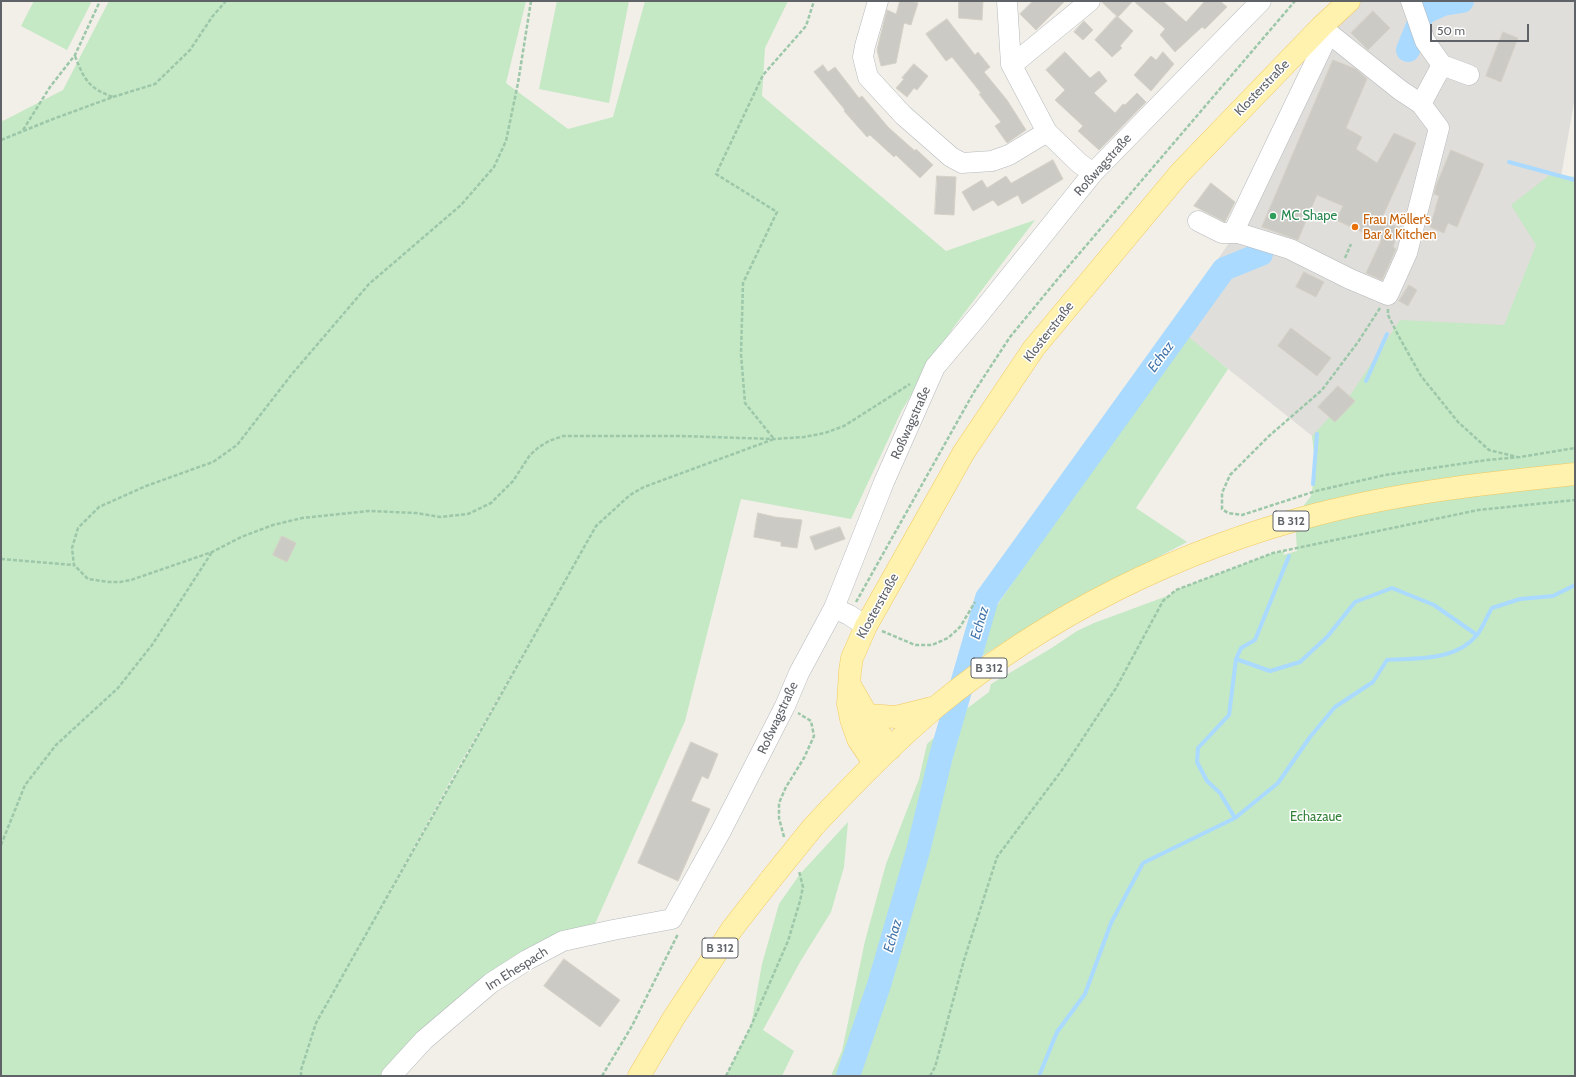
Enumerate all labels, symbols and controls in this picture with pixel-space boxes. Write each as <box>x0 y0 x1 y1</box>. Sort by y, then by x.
scale bar <box>1432 16 1531 42</box>
text: 50 m <box>1437 23 1465 38</box>
street label: Klosterstraße <box>1231 57 1293 119</box>
street label: Roßwagstraße <box>1071 131 1135 199</box>
place label: MC Shape <box>1281 208 1337 224</box>
marker: MC Shape <box>1268 211 1278 221</box>
place label: Frau Möller‘s Bar & Kitchen <box>1363 212 1437 243</box>
marker: Frau Möller‘s Bar & Kitchen <box>1350 222 1360 232</box>
street label: Klosterstraße <box>1021 299 1077 365</box>
water label: Echaz <box>1144 339 1178 375</box>
street label: Roßwagstraße <box>888 384 934 462</box>
road number: B 312 <box>1273 511 1309 531</box>
street label: Klosterstraße <box>854 571 902 641</box>
water label: Echaz <box>967 605 993 641</box>
road number: B 312 <box>971 658 1007 678</box>
street label: Roßwagstraße <box>754 679 802 757</box>
park label: Echazaue <box>1290 809 1342 825</box>
water label: Echaz <box>880 918 906 954</box>
road number: B 312 <box>702 938 738 958</box>
street label: Im Ehespach <box>483 944 551 994</box>

